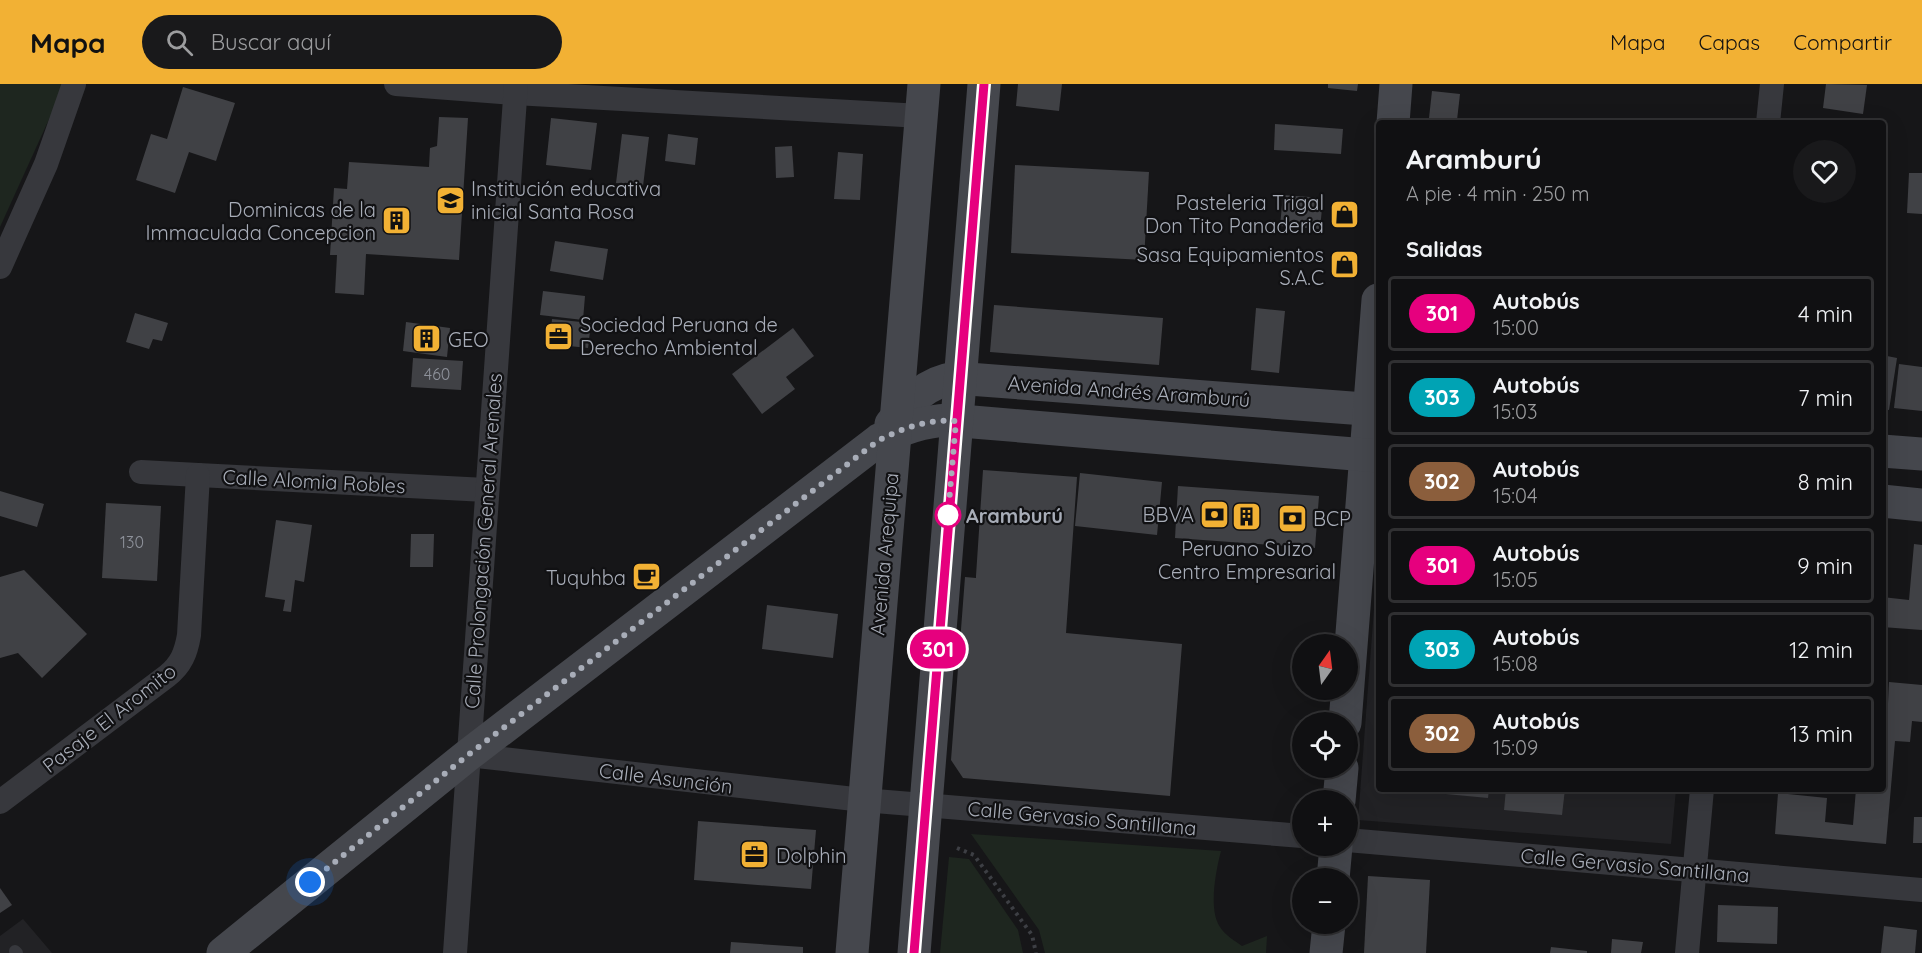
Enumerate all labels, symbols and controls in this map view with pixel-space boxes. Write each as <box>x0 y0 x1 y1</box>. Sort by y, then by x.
search box <box>142 15 562 69</box>
text: Mapa <box>30 25 106 60</box>
icon: search <box>163 26 196 59</box>
text: Buscar aquí <box>211 28 331 56</box>
text: Mapa <box>1610 29 1665 55</box>
text: Capas <box>1698 29 1760 55</box>
text: Compartir <box>1793 29 1892 55</box>
button: heart <box>1793 140 1856 203</box>
text: Aramburú <box>1406 141 1542 176</box>
place label: Institución educativa inicial Santa Rosa <box>471 176 661 224</box>
text: A pie · 4 min · 250 m <box>1406 181 1589 206</box>
school or university icon: Institución educativa inicial Santa Rosa <box>434 184 466 216</box>
place label: Pasteleria Trigal Don Tito Panaderia <box>1145 190 1324 238</box>
place label: Dominicas de la Immaculada Concepcion <box>145 197 376 245</box>
shop icon: Pasteleria Trigal Don Tito Panaderia <box>1329 198 1361 230</box>
building icon: Dominicas de la Immaculada Concepcion <box>381 205 413 237</box>
text: Salidas <box>1406 235 1482 263</box>
place label: Sasa Equipamientos S.A.C <box>1137 242 1324 290</box>
shop icon: Sasa Equipamientos S.A.C <box>1329 249 1361 281</box>
text: Autobús <box>1493 287 1580 315</box>
text: 301 <box>1426 300 1458 326</box>
text: 4 min <box>1798 300 1853 328</box>
place label: Sociedad Peruana de Derecho Ambiental <box>580 312 778 360</box>
text: 15:00 <box>1493 315 1539 340</box>
office icon: Sociedad Peruana de Derecho Ambiental <box>543 320 575 352</box>
building icon: GEO <box>411 323 443 355</box>
place label: GEO <box>448 327 489 352</box>
house number: 460 <box>424 364 450 384</box>
street label: Avenida Andrés Aramburú <box>1007 370 1251 412</box>
text: Autobús <box>1493 371 1580 399</box>
street label: Calle Prolongación General Arenales <box>459 372 507 710</box>
text: 303 <box>1424 384 1460 410</box>
text: 7 min <box>1798 384 1853 412</box>
text: 15:03 <box>1493 399 1537 424</box>
text: Autobús <box>1493 455 1580 483</box>
street label: Calle Alomia Robles <box>222 464 406 498</box>
text: 302 <box>1424 468 1460 494</box>
text: 8 min <box>1798 468 1853 496</box>
street label: Avenida Arequipa <box>864 472 904 636</box>
text: 15:04 <box>1493 483 1537 508</box>
bank icon: BBVA <box>1199 498 1231 530</box>
building icon: Peruano Suizo Centro Empresarial <box>1231 501 1263 533</box>
marker: Aramburú <box>935 502 961 528</box>
place label: BBVA <box>1143 502 1194 527</box>
bank icon: BCP <box>1276 502 1308 534</box>
place label: Aramburú <box>966 503 1063 528</box>
place label: BCP <box>1313 506 1351 531</box>
house number: 130 <box>120 532 144 552</box>
place label: Peruano Suizo Centro Empresarial <box>1158 536 1336 584</box>
text: Autobús <box>1493 539 1580 567</box>
text: 301 <box>1426 552 1458 578</box>
text: 9 min <box>1797 552 1853 580</box>
cafe icon: Tuquhba <box>631 561 663 593</box>
place label: Tuquhba <box>546 565 626 590</box>
text: 15:05 <box>1493 567 1538 592</box>
text: Autobús <box>1493 623 1580 651</box>
line badge: 301 <box>904 630 972 668</box>
north arrow <box>1292 634 1358 700</box>
map controls <box>1292 634 1358 934</box>
text: 301 <box>922 636 954 662</box>
text: 303 <box>1424 636 1460 662</box>
text: 12 min <box>1789 636 1853 664</box>
text: 15:08 <box>1493 651 1538 676</box>
street label: Pasaje El Aromito <box>37 658 181 778</box>
text: Autobús <box>1493 707 1580 735</box>
button: locate <box>1292 712 1358 778</box>
text: 302 <box>1424 720 1460 746</box>
text: 13 min <box>1790 720 1853 748</box>
text: 15:09 <box>1493 735 1538 760</box>
street label: Calle Asunción <box>598 757 734 799</box>
button: + <box>1292 790 1358 856</box>
street label: Calle Gervasio Santillana <box>967 796 1197 840</box>
office icon: Dolphin <box>739 839 771 871</box>
place label: Dolphin <box>776 843 847 868</box>
street label: Calle Gervasio Santillana <box>1520 843 1750 887</box>
your location <box>295 867 325 897</box>
button: − <box>1292 868 1358 934</box>

